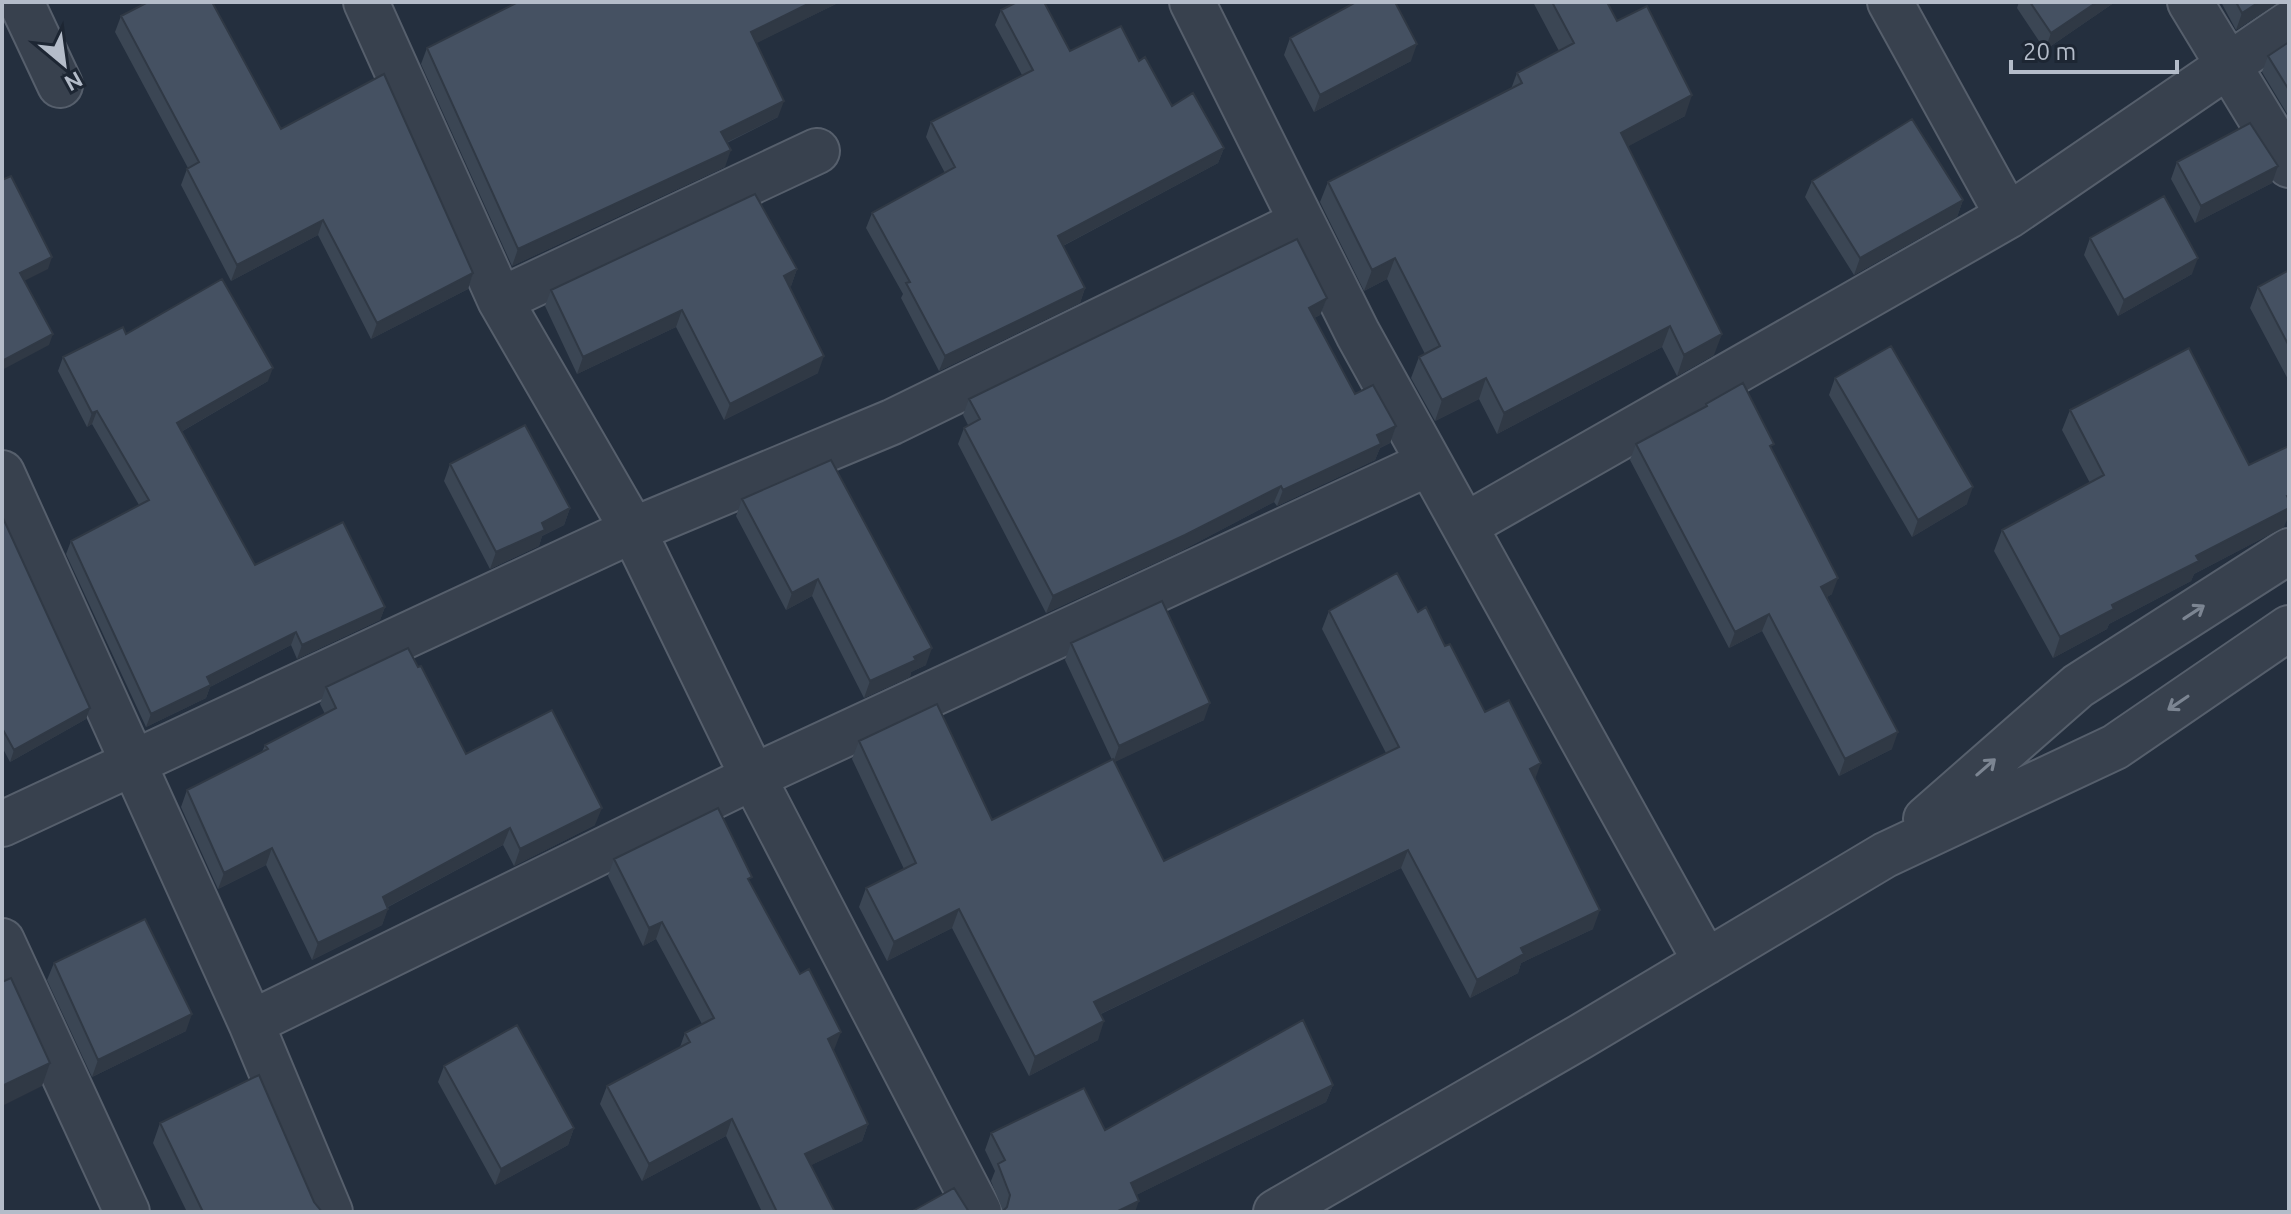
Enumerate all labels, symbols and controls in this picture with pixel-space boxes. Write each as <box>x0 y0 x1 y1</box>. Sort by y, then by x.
north arrow <box>24 24 104 104</box>
scale bar <box>2011 24 2177 74</box>
text: 20 m <box>2023 38 2076 65</box>
text: N <box>61 67 87 97</box>
one-way arrow <box>2182 604 2205 620</box>
one-way arrow <box>2168 695 2190 711</box>
one-way arrow <box>1975 758 1995 776</box>

